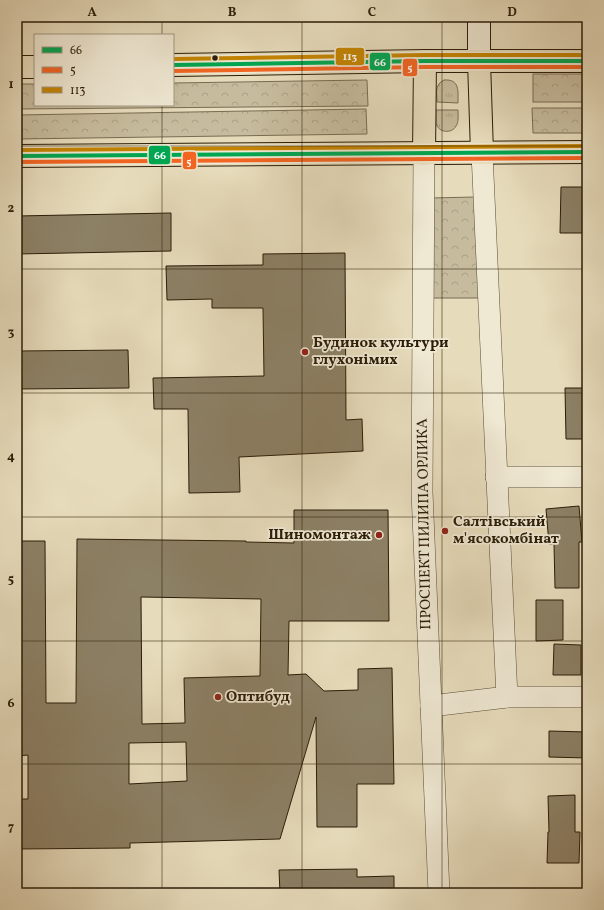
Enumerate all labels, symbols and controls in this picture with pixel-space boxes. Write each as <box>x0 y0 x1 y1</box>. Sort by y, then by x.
text: A <box>87 4 97 22</box>
text: B <box>228 4 237 22</box>
text: C <box>368 4 376 22</box>
text: D <box>507 4 517 22</box>
legend <box>34 34 174 106</box>
text: 66 <box>70 43 82 59</box>
line badge: 113 <box>335 47 365 66</box>
text: 113 <box>343 50 358 65</box>
line badge: 66 <box>369 52 391 71</box>
unlabelled marker <box>210 53 220 63</box>
text: 66 <box>374 56 386 71</box>
line badge: 5 <box>402 58 418 77</box>
text: 5 <box>407 61 413 76</box>
text: 5 <box>70 63 76 79</box>
text: 1 <box>8 76 14 94</box>
text: 113 <box>70 83 85 99</box>
line badge: 66 <box>148 145 171 165</box>
text: 66 <box>154 149 166 164</box>
line badge: 5 <box>182 151 197 170</box>
text: 5 <box>186 155 192 170</box>
text: 2 <box>8 200 15 218</box>
text: 3 <box>8 324 15 342</box>
place label: Будинок культури глухонімих <box>313 333 449 371</box>
marker: Будинок культури глухонімих <box>300 347 310 357</box>
street label: ПРОСПЕКТ ПИЛИПА ОРЛИКА <box>413 418 437 630</box>
text: 4 <box>7 448 15 466</box>
place label: Салтівський м'ясокомбінат <box>453 512 560 550</box>
place label: Шиномонтаж <box>268 525 371 546</box>
marker: Салтівський м'ясокомбінат <box>440 526 450 536</box>
marker: Шиномонтаж <box>374 530 384 540</box>
text: 5 <box>8 571 14 589</box>
place label: Оптибуд <box>226 687 290 708</box>
marker: Оптибуд <box>213 692 223 702</box>
text: 6 <box>7 695 15 713</box>
text: 7 <box>8 819 14 837</box>

